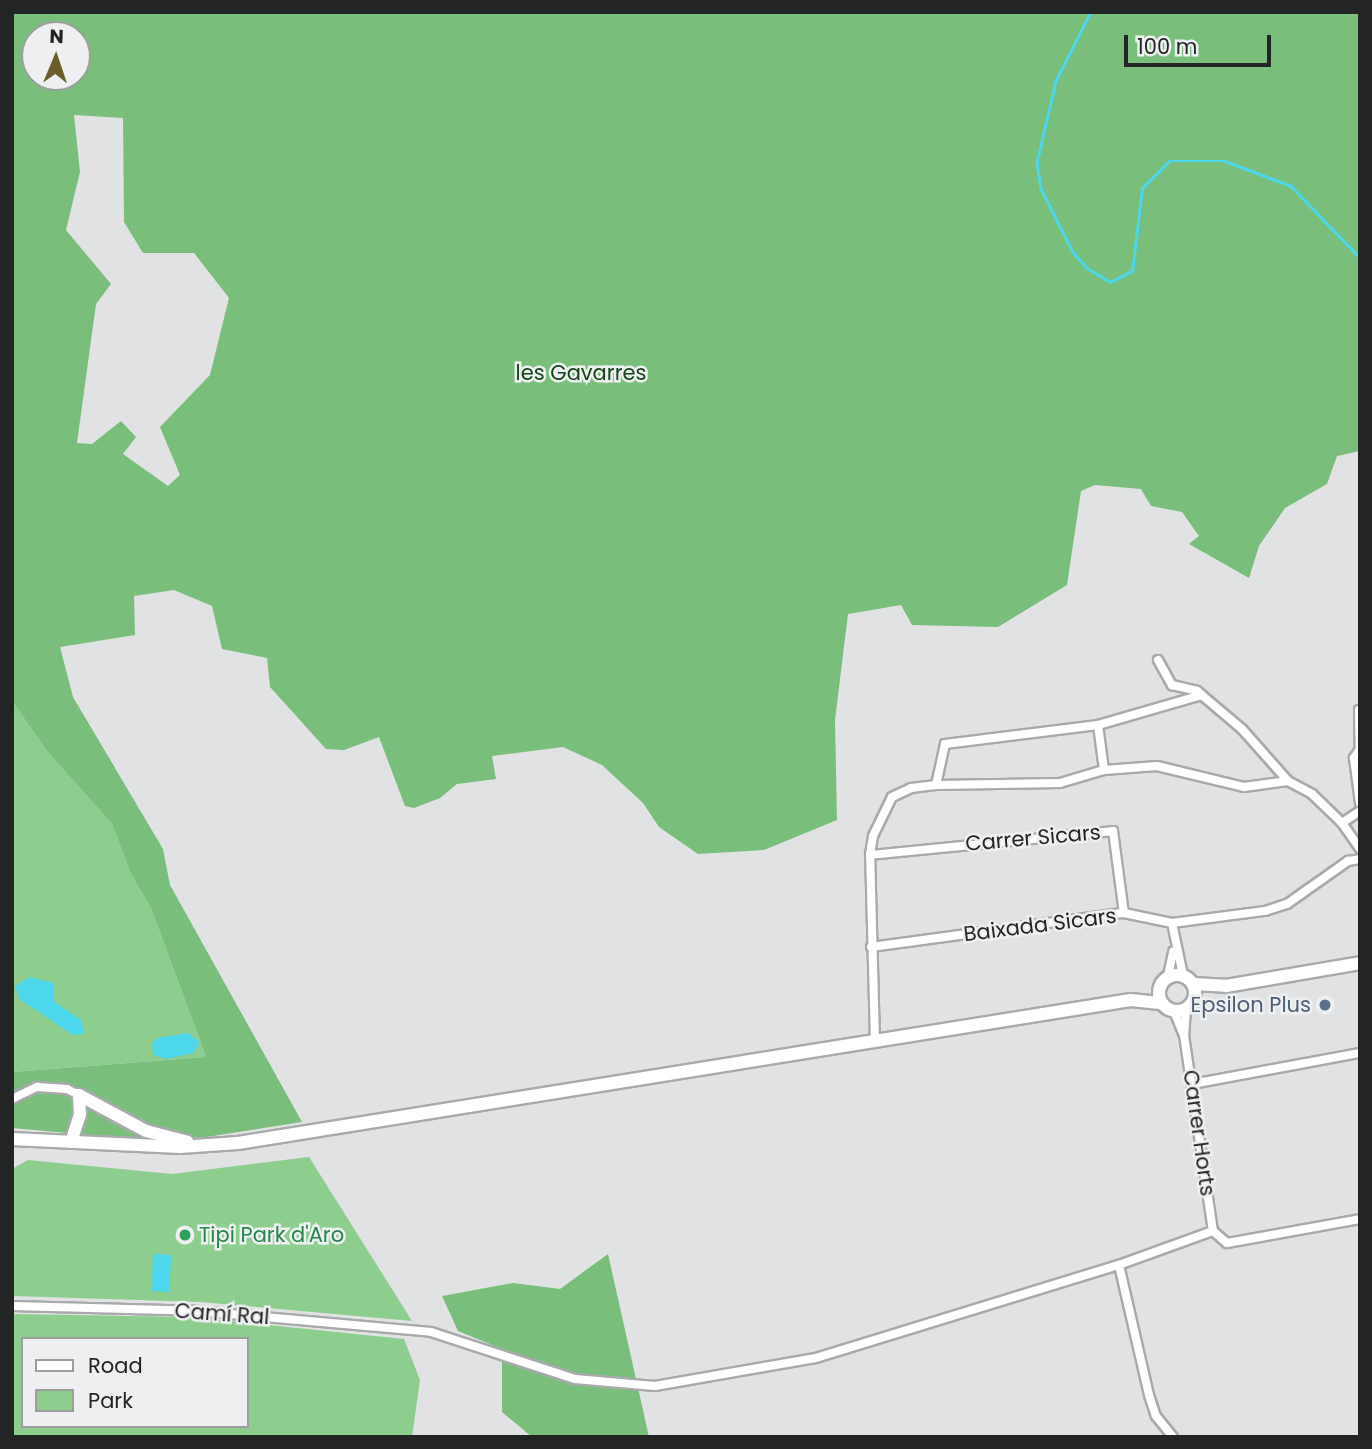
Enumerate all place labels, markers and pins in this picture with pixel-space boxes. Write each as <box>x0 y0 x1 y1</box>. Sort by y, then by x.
place label: Epsilon Plus <box>1191 992 1311 1018</box>
marker: Epsilon Plus <box>1317 997 1333 1013</box>
place label: Tipi Park d'Aro <box>199 1222 344 1248</box>
marker: Tipi Park d'Aro <box>177 1227 193 1243</box>

